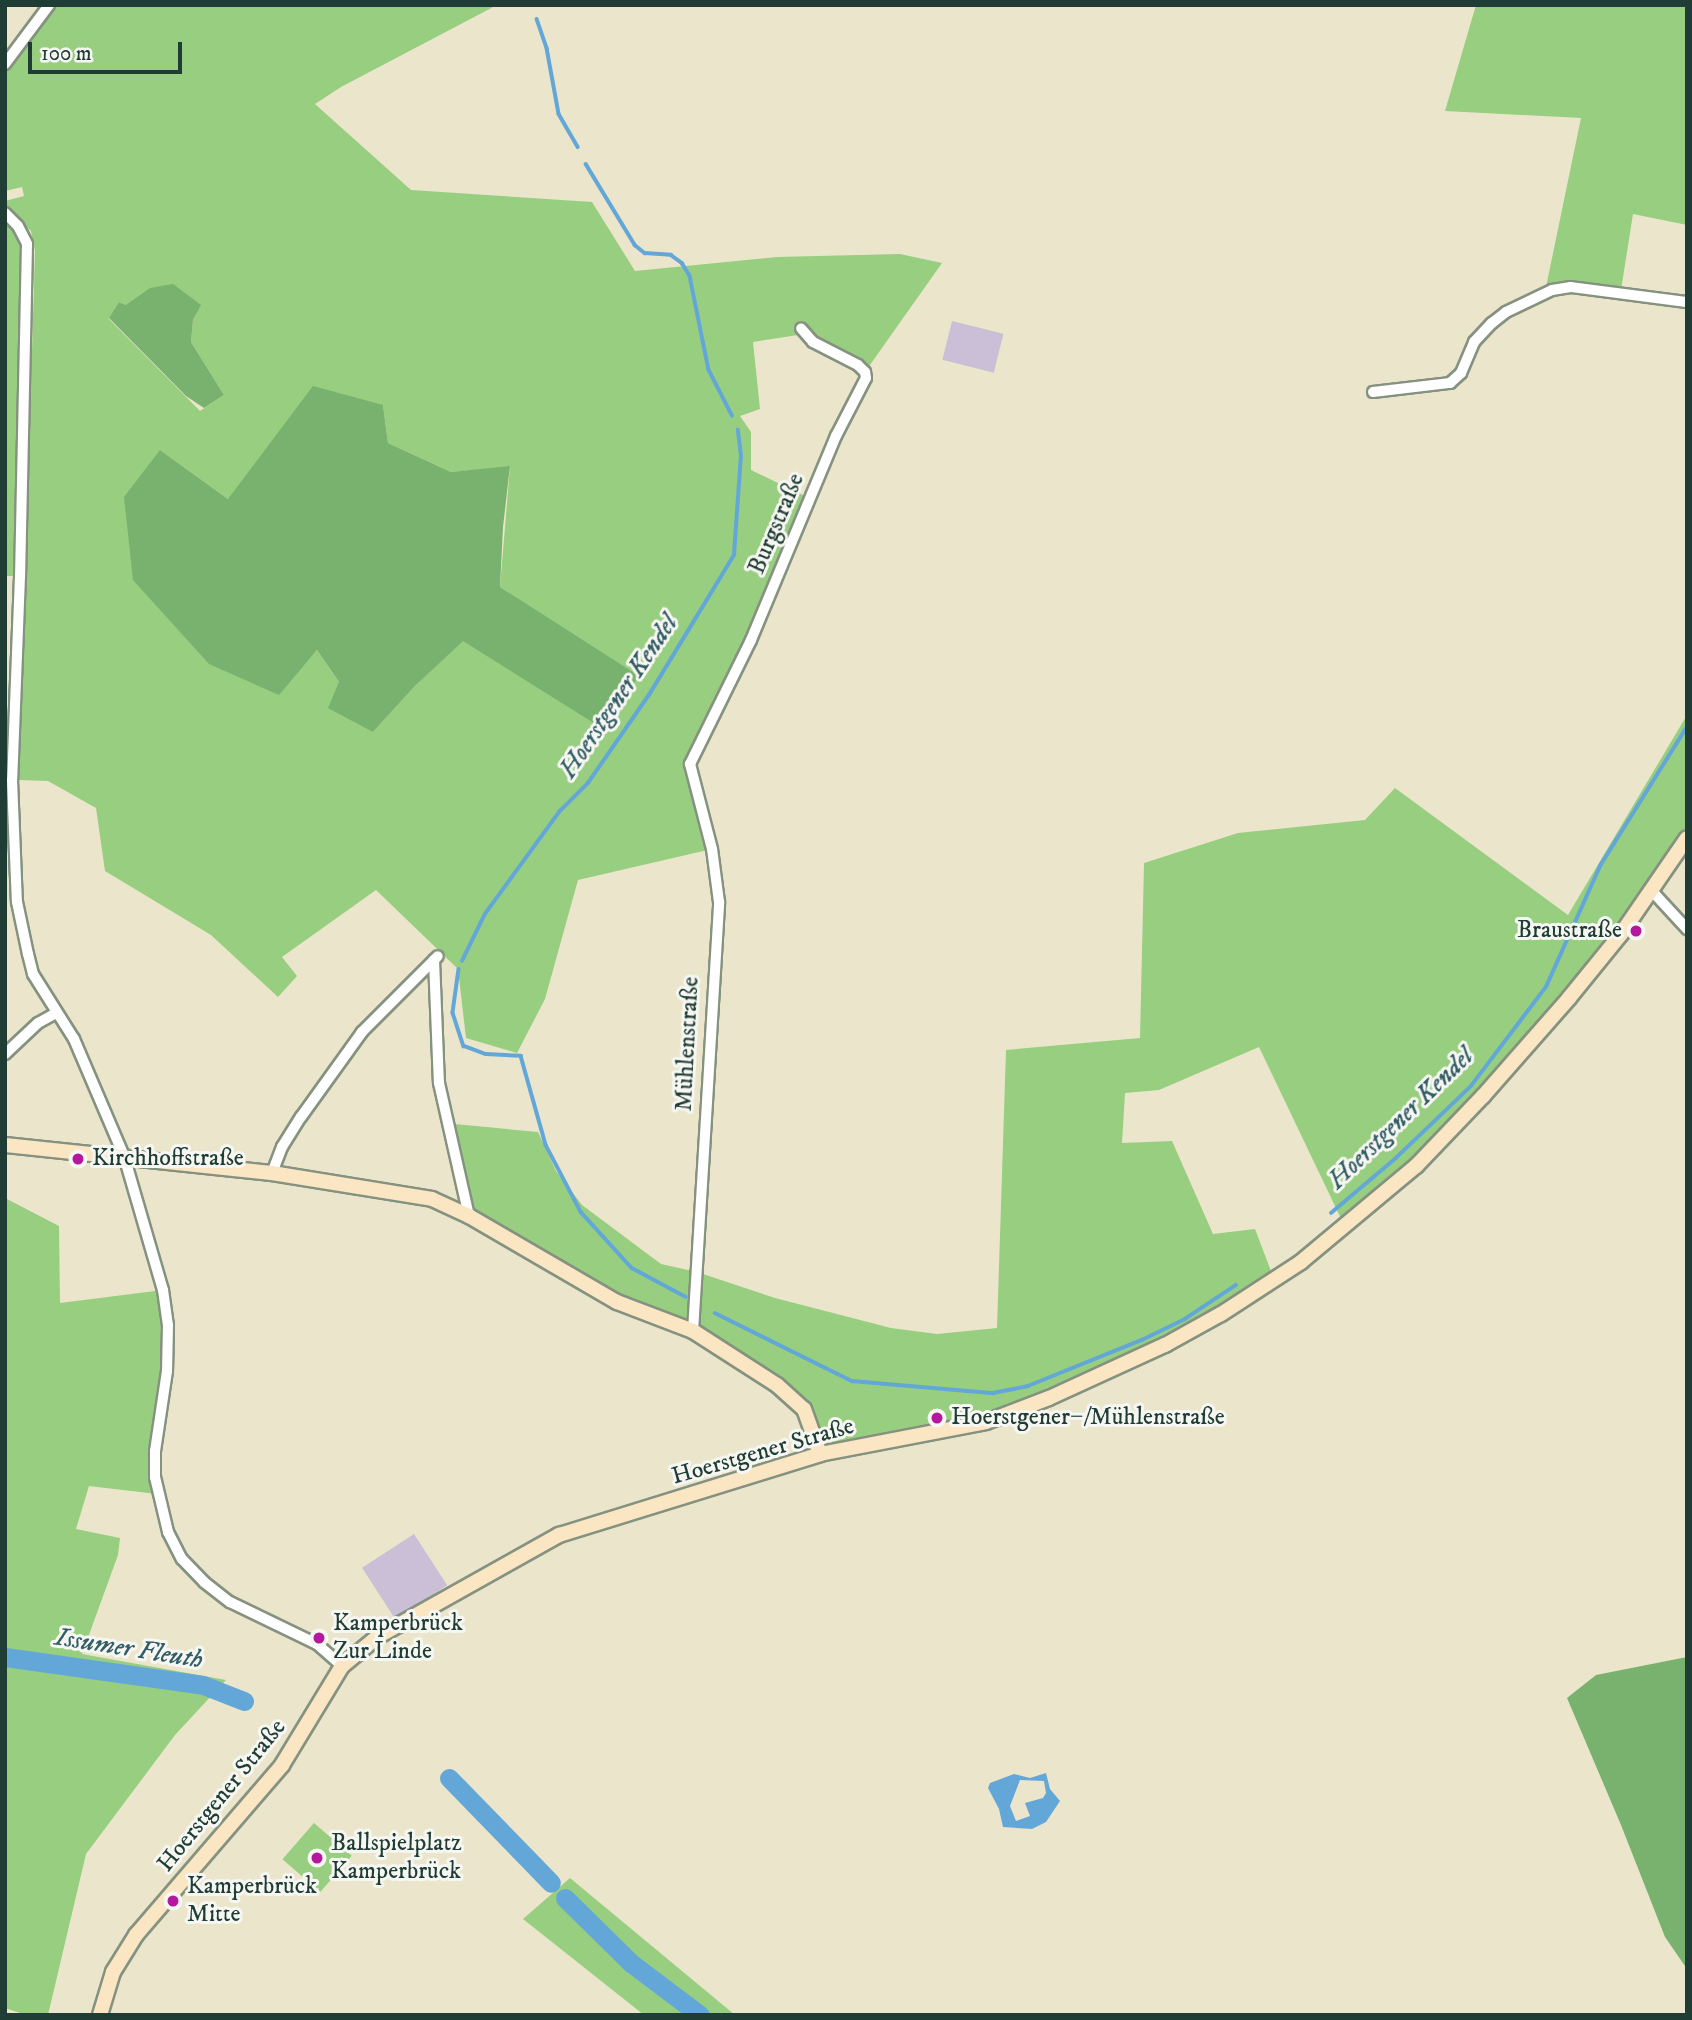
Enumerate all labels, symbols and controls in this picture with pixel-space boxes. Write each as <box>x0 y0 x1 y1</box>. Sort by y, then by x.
scale bar <box>32 28 186 72</box>
text: 100 m <box>41 41 92 67</box>
street label: Burgstraße <box>743 469 811 579</box>
water label: Hoerstgener Kendel <box>553 609 685 785</box>
place label: Braustraße <box>1517 917 1622 945</box>
marker: Braustraße <box>1628 923 1644 939</box>
street label: Mühlenstraße <box>670 976 706 1112</box>
water label: Hoerstgener Kendel <box>1322 1042 1480 1196</box>
place label: Kirchhoffstraße <box>92 1145 244 1173</box>
marker: Kirchhoffstraße <box>70 1151 86 1167</box>
place label: Hoerstgener−/Mühlenstraße <box>951 1404 1225 1432</box>
marker: Hoerstgener−/Mühlenstraße <box>929 1410 945 1426</box>
street label: Hoerstgener Straße <box>669 1412 857 1492</box>
place label: Kamperbrück Zur Linde <box>333 1610 463 1666</box>
water label: Issumer Fleuth <box>53 1622 205 1676</box>
marker: Kamperbrück Zur Linde <box>311 1630 327 1646</box>
street label: Hoerstgener Straße <box>152 1714 292 1878</box>
place label: Ballspielplatz Kamperbrück <box>331 1830 462 1886</box>
marker: Ballspielplatz Kamperbrück <box>309 1850 325 1866</box>
place label: Kamperbrück Mitte <box>187 1873 317 1929</box>
marker: Kamperbrück Mitte <box>165 1893 181 1909</box>

